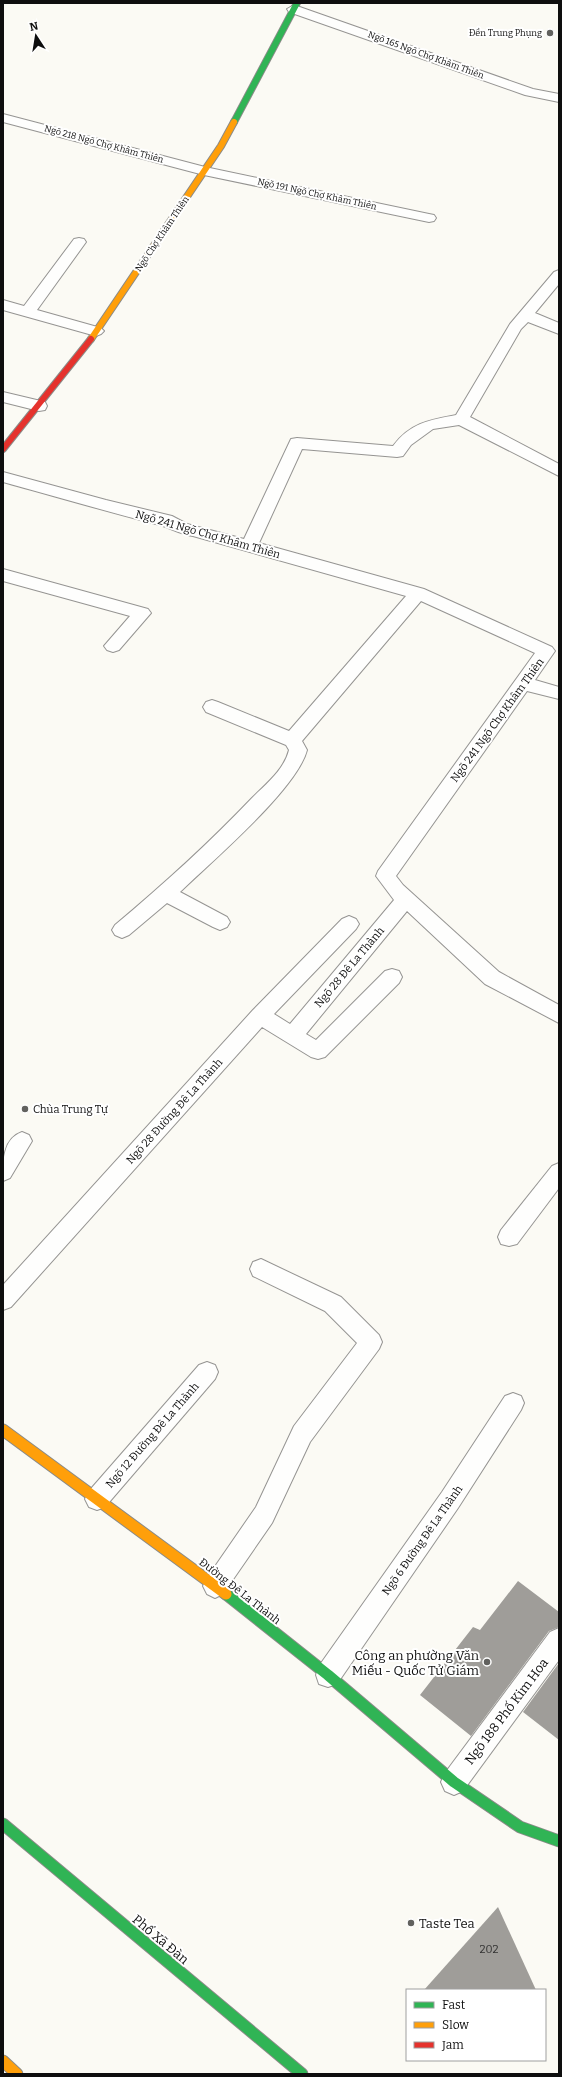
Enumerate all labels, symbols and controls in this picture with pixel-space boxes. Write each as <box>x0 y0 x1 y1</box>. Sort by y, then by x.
north arrow <box>16 16 56 56</box>
text: N <box>29 19 40 34</box>
place label: Đền Trung Phụng <box>469 27 542 39</box>
marker: Đền Trung Phụng <box>545 28 555 38</box>
street label: Ngõ 165 Ngõ Chợ Khâm Thiên <box>366 29 486 82</box>
street label: Ngõ 218 Ngõ Chợ Khâm Thiên <box>43 123 165 166</box>
street label: Ngõ 191 Ngõ Chợ Khâm Thiên <box>256 176 378 213</box>
street label: Ngõ Chợ Khâm Thiên <box>133 194 192 274</box>
street label: Ngõ 241 Ngõ Chợ Khâm Thiên <box>134 508 282 561</box>
street label: Ngõ 241 Ngõ Chợ Khâm Thiên <box>448 656 547 785</box>
street label: Ngõ 28 Đê La Thành <box>312 924 387 1010</box>
street label: Ngõ 28 Đường Đê La Thành <box>124 1056 225 1167</box>
place label: Chùa Trung Tự <box>33 1103 108 1116</box>
marker: Chùa Trung Tự <box>20 1104 30 1114</box>
street label: Ngõ 12 Đường Đê La Thành <box>103 1380 202 1491</box>
street label: Ngõ 6 Đường Đê La Thành <box>379 1483 465 1598</box>
street label: Đường Đê La Thành <box>196 1556 283 1627</box>
place label: Công an phường Văn Miếu - Quốc Tử Giám <box>352 1648 480 1678</box>
street label: Ngõ 188 Phố Kim Hoa <box>462 1655 551 1767</box>
marker: Công an phường Văn Miếu - Quốc Tử Giám <box>482 1657 492 1667</box>
street label: Phố Xã Đàn <box>130 1912 192 1968</box>
place label: Taste Tea <box>419 1916 475 1931</box>
marker: Taste Tea <box>406 1918 416 1928</box>
house number: 202 <box>479 1943 499 1956</box>
legend <box>406 1989 546 2061</box>
text: Fast <box>442 1998 466 2012</box>
text: Slow <box>442 2018 469 2032</box>
text: Jam <box>441 2038 464 2052</box>

